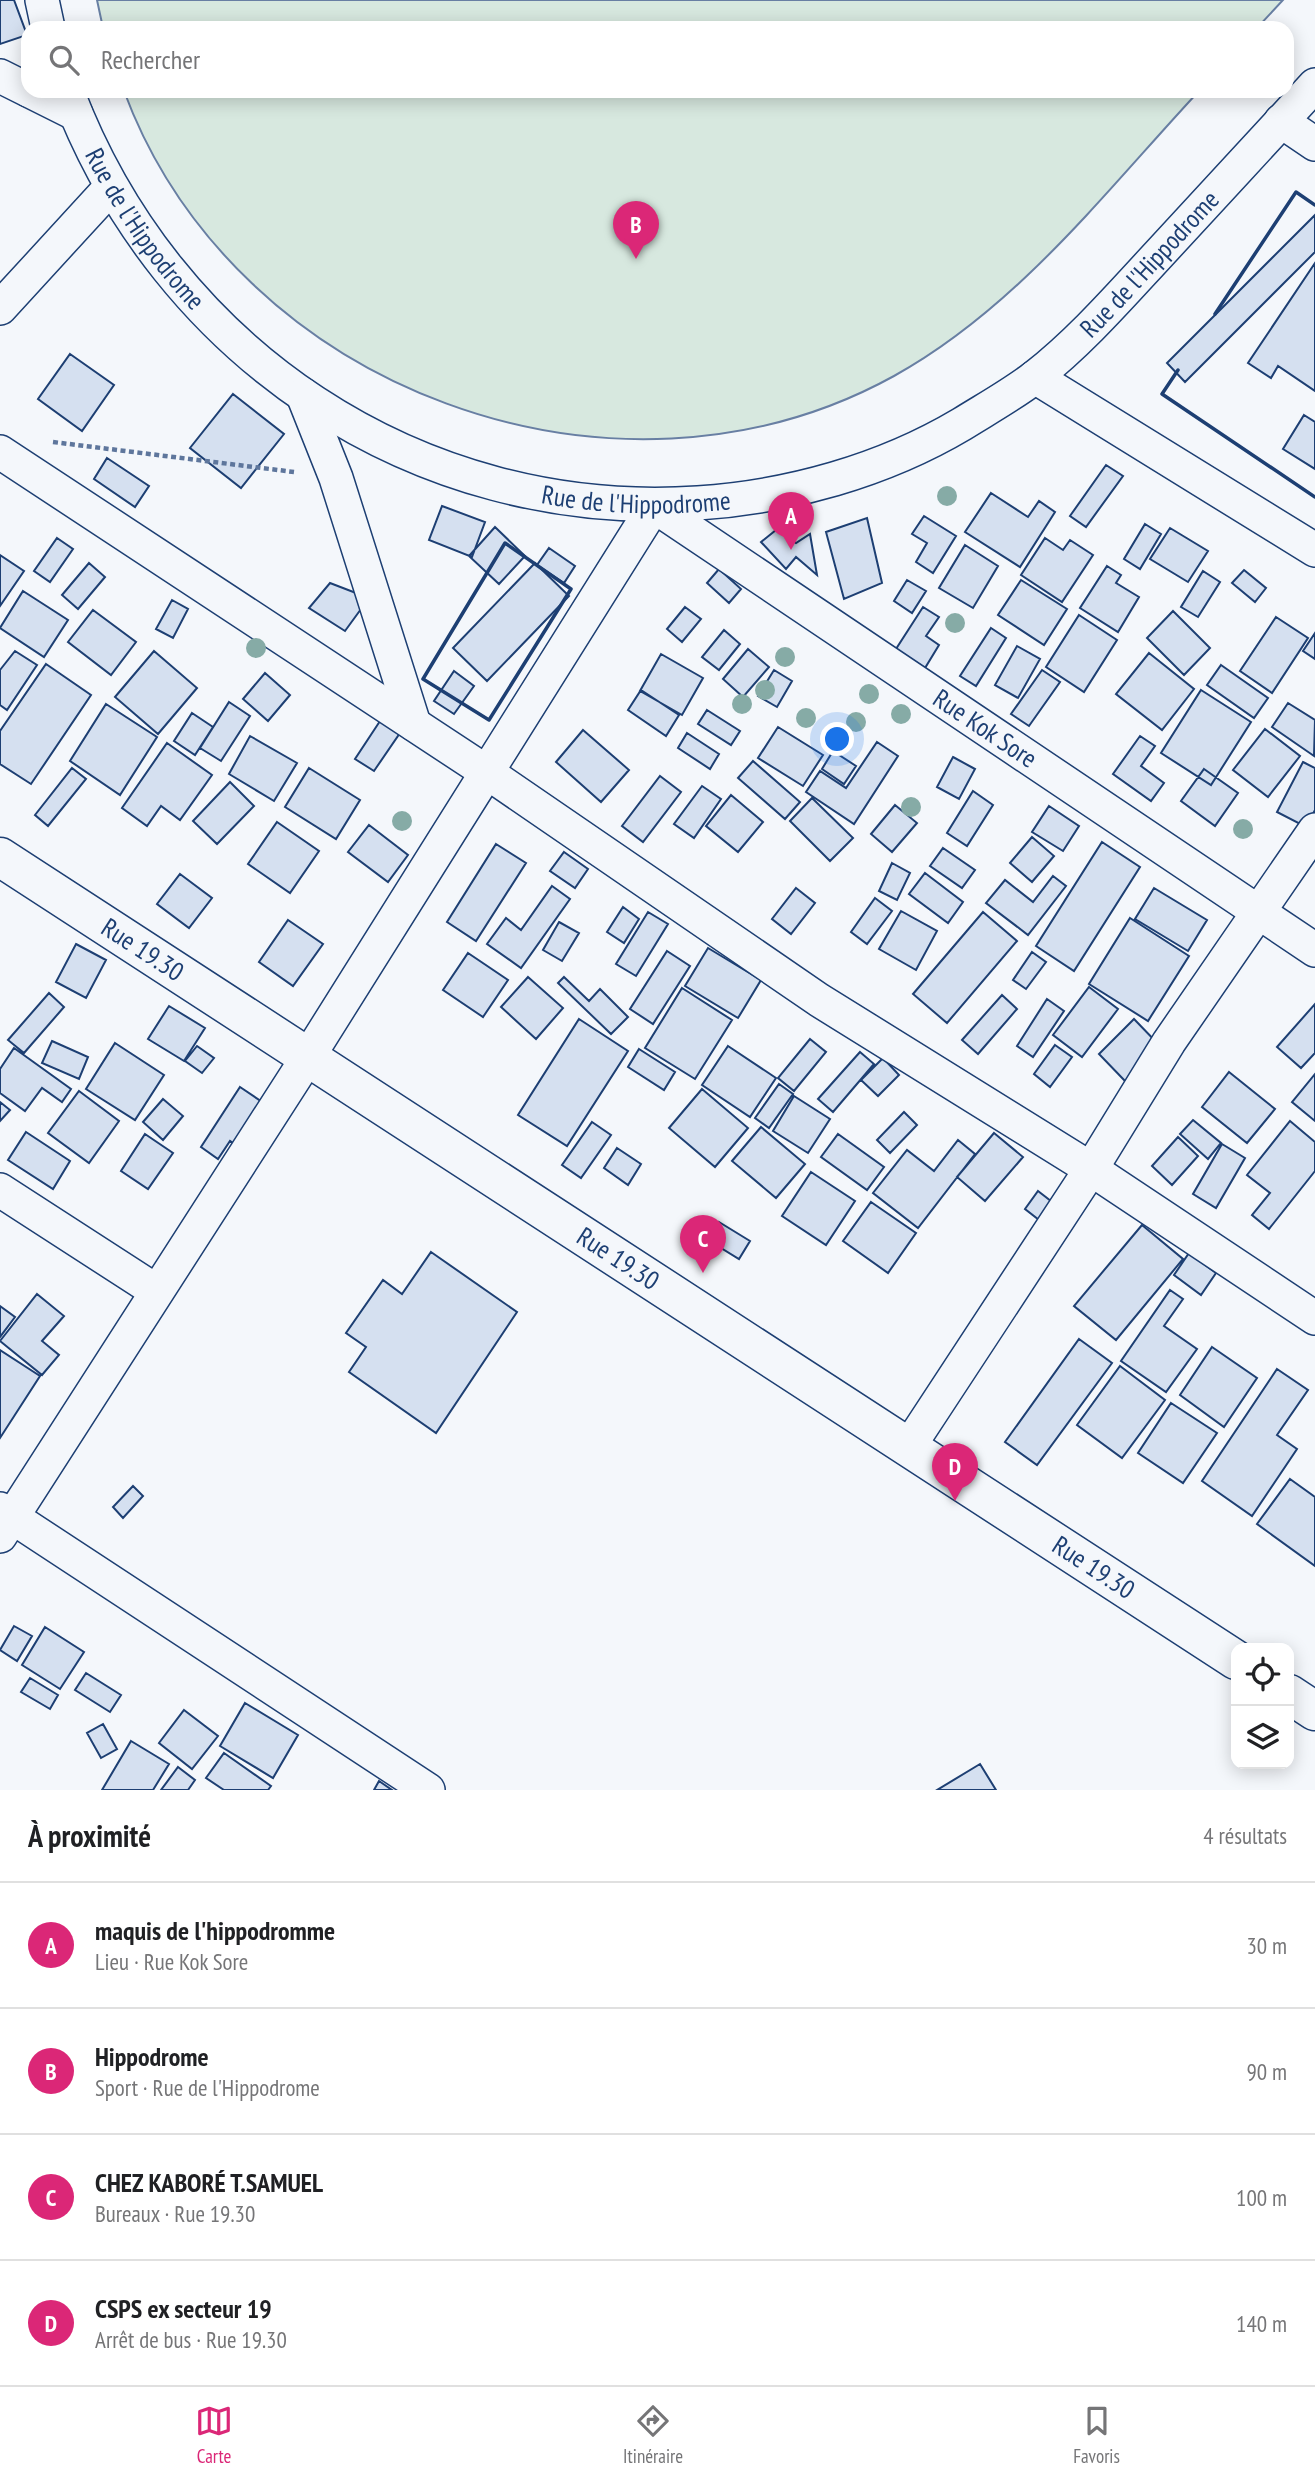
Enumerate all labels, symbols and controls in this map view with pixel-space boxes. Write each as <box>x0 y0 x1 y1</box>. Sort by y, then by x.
search box <box>21 21 1294 98</box>
icon: search <box>45 41 83 79</box>
text: Rechercher <box>101 43 200 76</box>
street label: Rue de l'Hippodrome <box>78 142 212 316</box>
street label: Rue de l'Hippodrome <box>1073 183 1226 344</box>
pin: B <box>613 201 659 259</box>
street label: Rue de l'Hippodrome <box>539 477 732 520</box>
pin: A <box>768 492 814 550</box>
street label: Rue Kok Sore <box>927 681 1044 775</box>
your location <box>820 722 854 756</box>
street label: Rue 19.30 <box>95 910 190 988</box>
pin: C <box>680 1215 726 1273</box>
street label: Rue 19.30 <box>571 1219 666 1297</box>
pin: D <box>932 1443 978 1501</box>
street label: Rue 19.30 <box>1046 1528 1141 1606</box>
map controls <box>1231 1643 1294 1769</box>
button: locate <box>1231 1643 1294 1706</box>
button: layers <box>1231 1706 1294 1769</box>
text: À proximité <box>28 1816 151 1855</box>
text: 4 résultats <box>1203 1821 1287 1850</box>
text: maquis de l'hippodromme <box>95 1914 335 1947</box>
text: A <box>45 1931 57 1960</box>
text: 30 m <box>1246 1931 1287 1960</box>
text: Lieu · Rue Kok Sore <box>95 1947 248 1976</box>
text: Hippodrome <box>95 2040 209 2073</box>
text: B <box>45 2057 57 2086</box>
text: 90 m <box>1246 2057 1287 2086</box>
text: Sport · Rue de l'Hippodrome <box>95 2073 320 2102</box>
text: CHEZ KABORÉ T.SAMUEL <box>95 2166 323 2199</box>
text: C <box>46 2183 56 2212</box>
text: 100 m <box>1236 2183 1287 2212</box>
text: Bureaux · Rue 19.30 <box>95 2199 255 2228</box>
text: CSPS ex secteur 19 <box>95 2292 272 2325</box>
text: D <box>45 2309 57 2338</box>
text: 140 m <box>1236 2309 1287 2338</box>
text: Arrêt de bus · Rue 19.30 <box>95 2325 287 2354</box>
tab: Carte <box>195 2402 233 2468</box>
tab: Itinéraire <box>623 2402 683 2468</box>
tab: Favoris <box>1073 2402 1120 2468</box>

